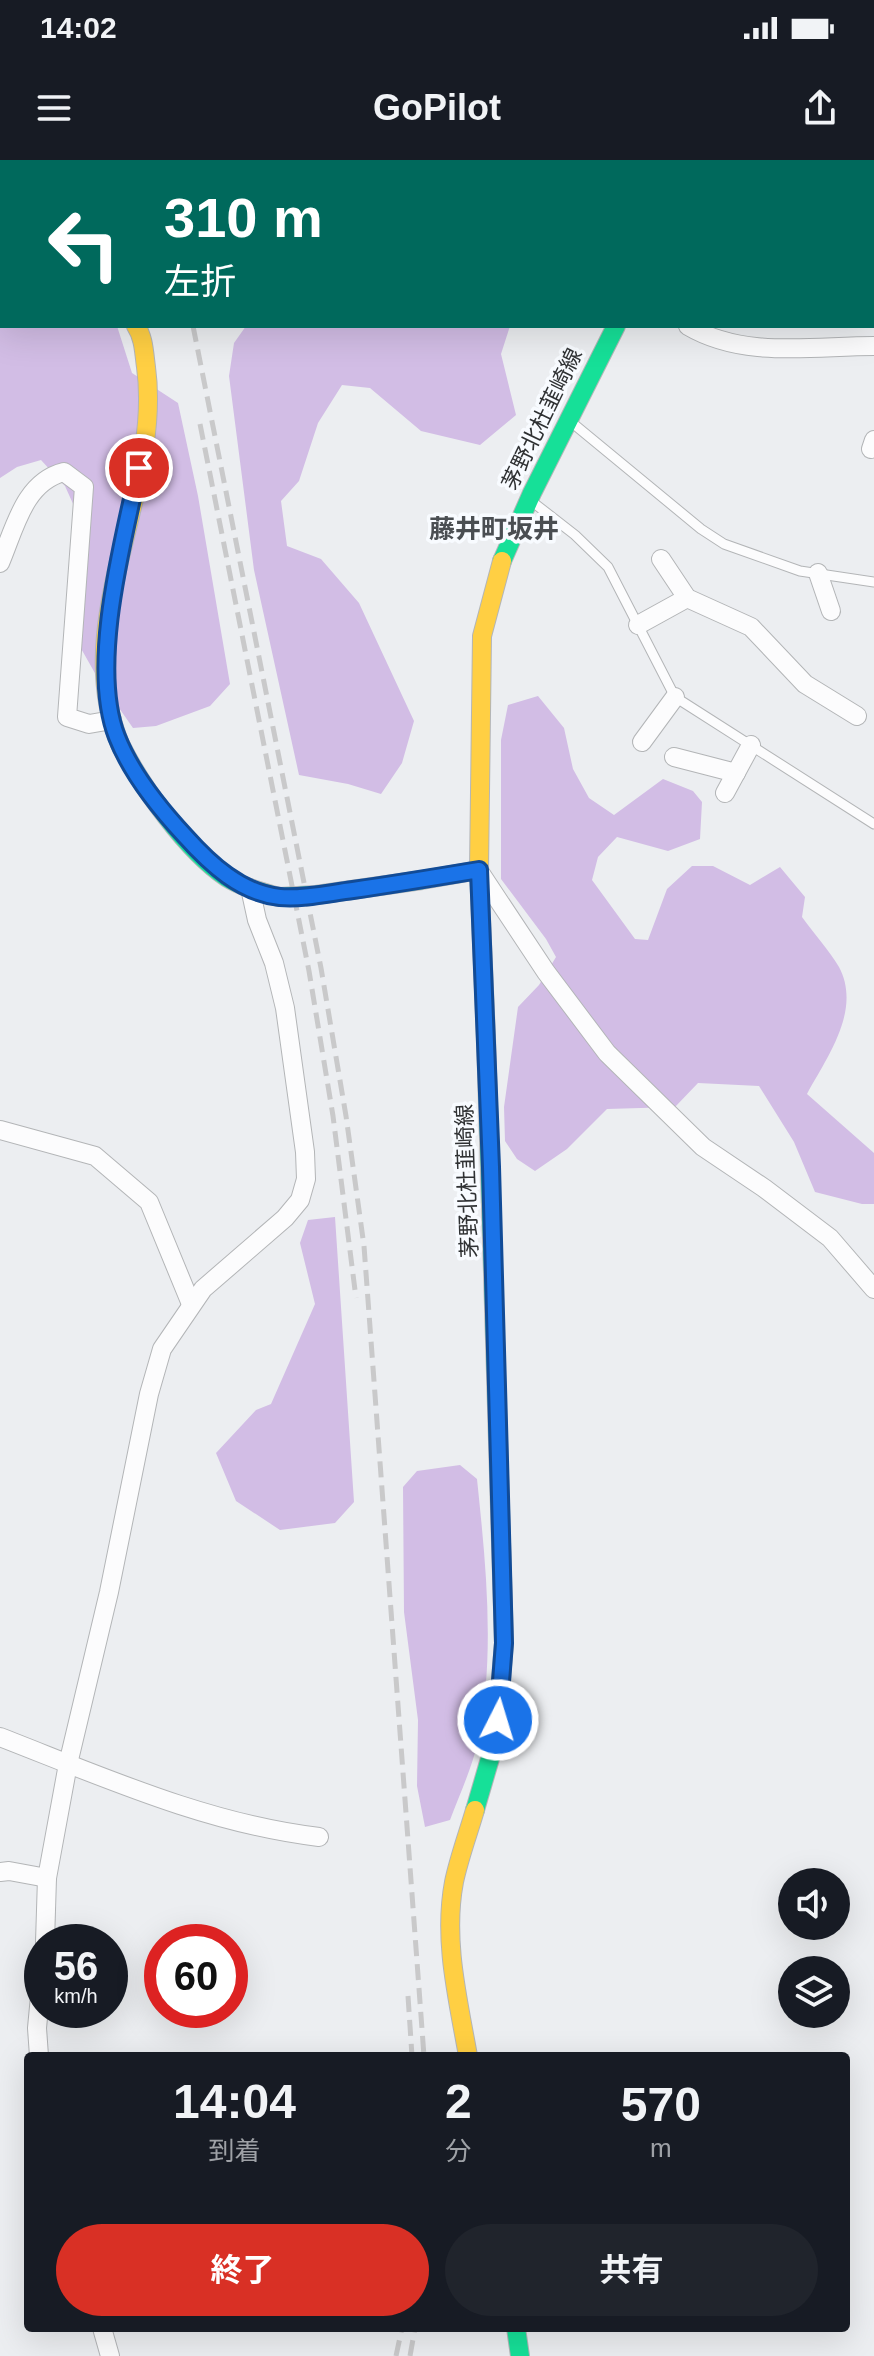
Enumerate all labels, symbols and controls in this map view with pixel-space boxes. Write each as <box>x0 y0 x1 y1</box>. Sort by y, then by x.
text: 14:02 <box>40 11 117 44</box>
icon: menu <box>32 86 76 130</box>
icon: share <box>798 86 842 130</box>
text: GoPilot <box>373 87 501 128</box>
text: 310 m <box>164 186 323 249</box>
icon: left <box>32 192 136 296</box>
text: 左折 <box>164 261 236 302</box>
street label: 茅野北杜韮崎線 <box>497 344 587 494</box>
pin <box>105 434 173 502</box>
icon: arrive <box>117 446 161 490</box>
district label: 藤井町坂井 <box>429 514 559 544</box>
street label: 茅野北杜韮崎線 <box>452 1104 482 1258</box>
position arrow <box>456 1678 540 1762</box>
map controls <box>778 1868 850 2028</box>
button: sound <box>778 1868 850 1940</box>
speed limit sign: 60 <box>144 1924 248 2028</box>
text: 56 <box>54 1944 98 1988</box>
button: layers <box>778 1956 850 2028</box>
text: km/h <box>54 1985 98 2007</box>
text: 14:04 <box>173 2075 296 2128</box>
text: 2 <box>445 2075 472 2128</box>
text: 570 <box>621 2078 701 2131</box>
text: m <box>650 2133 672 2163</box>
text: 到着 <box>208 2136 261 2166</box>
text: 分 <box>445 2136 471 2166</box>
button: 終了 <box>56 2224 429 2316</box>
button: 共有 <box>445 2224 818 2316</box>

